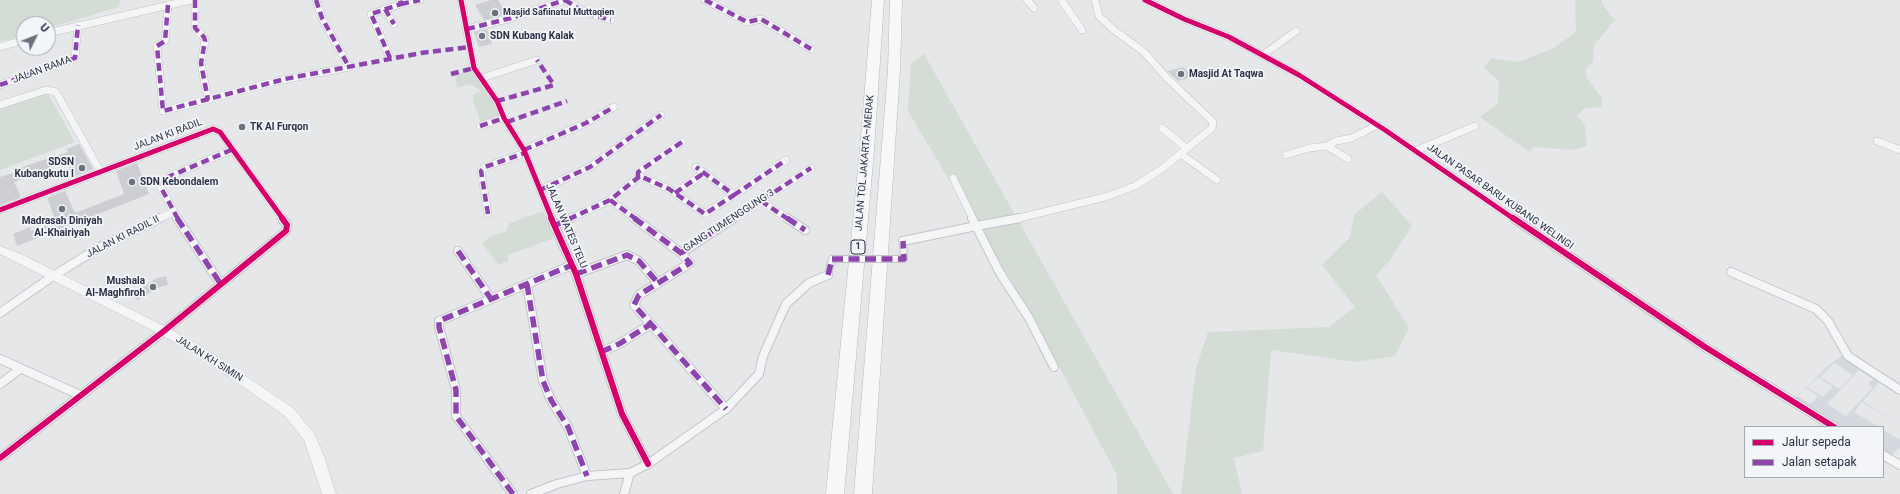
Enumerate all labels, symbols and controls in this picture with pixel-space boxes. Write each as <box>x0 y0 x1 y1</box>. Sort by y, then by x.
marker: Masjid Safiinatul Muttaqien <box>490 8 500 18</box>
place label: Masjid Safiinatul Muttaqien <box>503 8 614 18</box>
north arrow <box>16 16 56 56</box>
text: U <box>37 21 52 35</box>
place label: SDN Kubang Kalak <box>490 30 574 42</box>
marker: SDN Kubang Kalak <box>477 31 487 41</box>
street label: JALAN RAMA <box>11 54 73 86</box>
place label: Masjid At Taqwa <box>1189 68 1263 80</box>
marker: Masjid At Taqwa <box>1176 69 1186 79</box>
street label: JALAN TOL JAKARTA–MERAK <box>853 94 877 232</box>
street label: JALAN KI RADIL <box>132 116 204 154</box>
place label: TK Al Furqon <box>250 121 308 133</box>
marker: TK Al Furqon <box>237 122 247 132</box>
street label: JALAN PASAR BARU KUBANG WELINGI <box>1424 142 1576 252</box>
place label: SDSN Kubangkutu I <box>15 156 74 180</box>
marker: SDSN Kubangkutu I <box>77 163 87 173</box>
place label: SDN Kebondalem <box>140 176 218 188</box>
marker: SDN Kebondalem <box>127 177 137 187</box>
street label: JALAN WATES TELU <box>543 182 589 270</box>
street label: GANG TUMENGGUNG 3 <box>681 187 777 255</box>
marker: Madrasah Diniyah Al-Khairiyah <box>57 204 67 214</box>
street label: JALAN KI RADIL II <box>85 213 161 261</box>
place label: Madrasah Diniyah Al-Khairiyah <box>22 215 102 238</box>
road number: 1 <box>851 240 865 254</box>
place label: Mushala Al-Maghfiroh <box>85 275 145 298</box>
marker: Mushala Al-Maghfiroh <box>148 282 158 292</box>
street label: JALAN KH SIMIN <box>173 334 245 384</box>
legend <box>1744 426 1884 478</box>
text: Jalur sepeda <box>1782 435 1851 449</box>
text: Jalan setapak <box>1782 455 1857 469</box>

